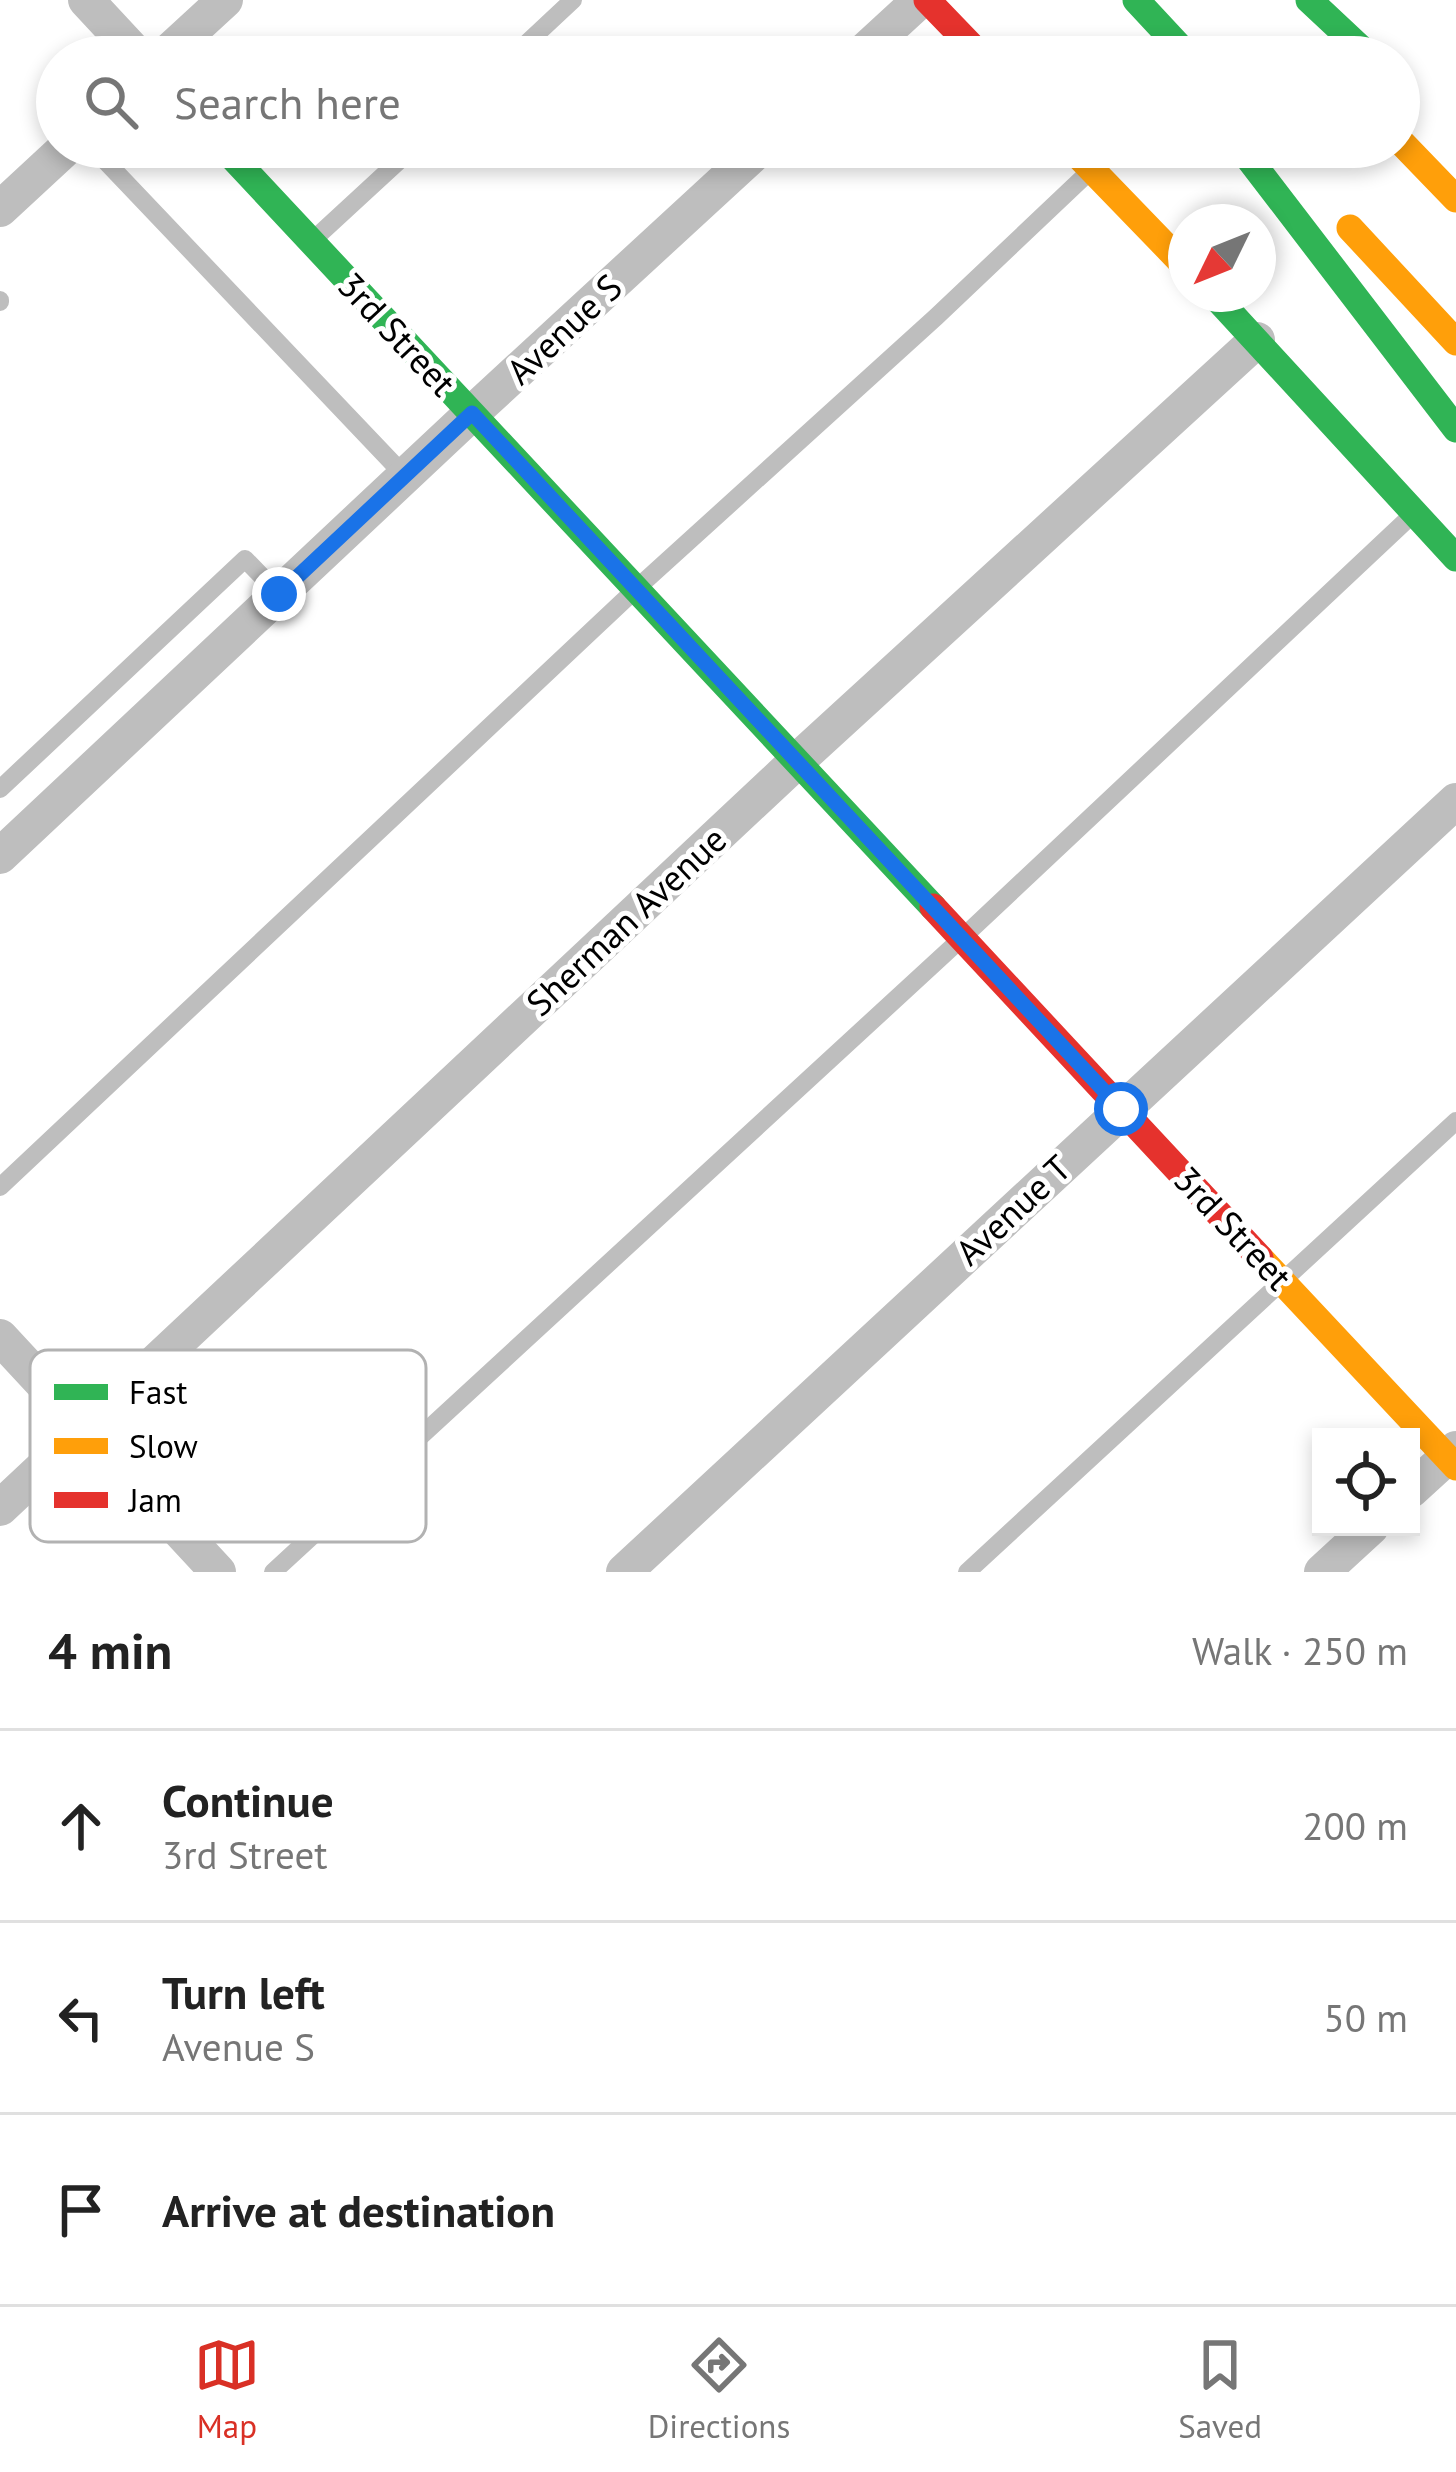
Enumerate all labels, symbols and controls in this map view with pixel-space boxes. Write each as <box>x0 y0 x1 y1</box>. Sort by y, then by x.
search box <box>36 36 1420 168</box>
icon: search <box>78 69 144 135</box>
text: Search here <box>174 73 401 131</box>
north arrow <box>1168 204 1276 312</box>
street label: 3rd Street <box>328 262 467 406</box>
street label: Avenue S <box>496 263 631 394</box>
route end <box>252 567 306 621</box>
street label: Sherman Avenue <box>516 816 736 1025</box>
route start <box>1094 1082 1148 1136</box>
street label: Avenue T <box>945 1144 1080 1275</box>
street label: 3rd Street <box>1164 1156 1303 1300</box>
legend <box>30 1350 426 1542</box>
text: Fast <box>129 1370 188 1413</box>
text: Slow <box>129 1424 198 1467</box>
map controls <box>1312 1428 1420 1536</box>
button: locate <box>1312 1428 1420 1536</box>
text: Jam <box>127 1478 182 1521</box>
text: 4 min <box>48 1617 172 1683</box>
text: Walk · 250 m <box>1192 1625 1408 1676</box>
text: Continue <box>162 1771 334 1829</box>
icon: ahead <box>48 1793 114 1859</box>
text: 200 m <box>1302 1800 1408 1851</box>
text: 3rd Street <box>162 1829 328 1880</box>
text: Turn left <box>162 1963 325 2021</box>
icon: left <box>48 1985 114 2051</box>
text: 50 m <box>1323 1992 1408 2043</box>
text: Avenue S <box>162 2021 315 2072</box>
icon: arrive <box>48 2177 114 2243</box>
text: Arrive at destination <box>162 2181 555 2239</box>
tab: Map <box>194 2332 260 2447</box>
tab: Directions <box>648 2332 790 2447</box>
tab: Saved <box>1178 2332 1262 2447</box>

